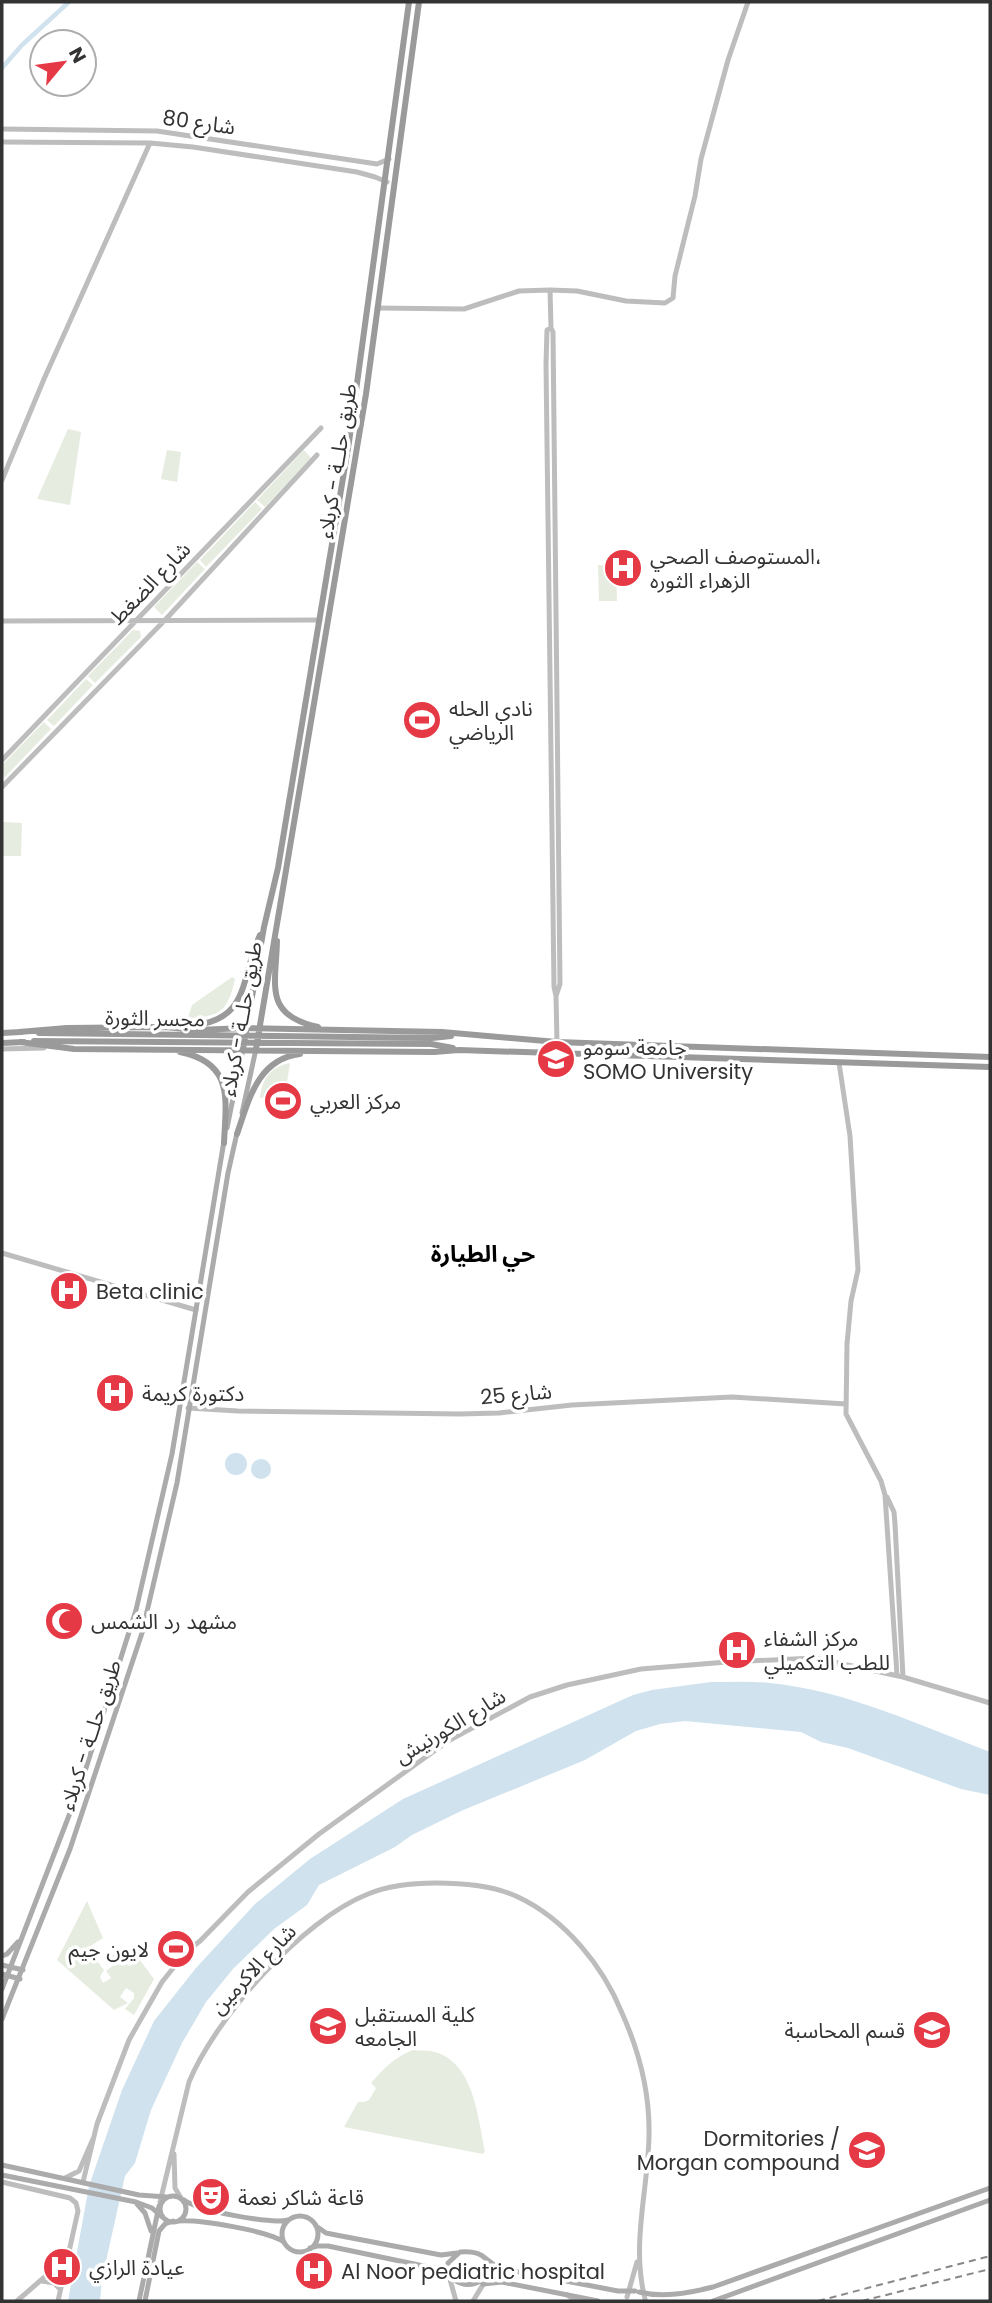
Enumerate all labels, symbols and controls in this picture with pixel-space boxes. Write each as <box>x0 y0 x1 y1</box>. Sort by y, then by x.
north arrow <box>28 28 98 98</box>
text: N <box>62 42 93 68</box>
street label: شارع 80 <box>161 103 237 142</box>
street label: طريق حلــة - كربلاء <box>310 381 364 541</box>
street label: شارع الضغط <box>103 535 198 632</box>
place label: المستوصف الصحي، الزهراء الثوره <box>650 542 822 595</box>
hospital icon: المستوصف الصحي، الزهراء الثوره <box>602 547 644 589</box>
place label: نادي الحله الرياضي <box>449 694 533 748</box>
sports icon: نادي الحله الرياضي <box>401 699 443 741</box>
street label: طريق حلــة - كربلاء <box>213 939 269 1099</box>
street label: مجسر الثورة <box>105 1003 205 1033</box>
place label: جامعة سومو SOMO University <box>583 1033 753 1086</box>
school or university icon: جامعة سومو SOMO University <box>535 1038 577 1080</box>
sports icon: مركز العربي <box>262 1080 304 1122</box>
place label: مركز العربي <box>310 1087 401 1117</box>
district label: حي الطيارة <box>431 1238 535 1272</box>
hospital icon: Beta clinic <box>48 1270 90 1312</box>
place label: Beta clinic <box>96 1277 204 1306</box>
hospital icon: دكتورة كريمة <box>94 1372 136 1414</box>
street label: شارع 25 <box>479 1376 553 1413</box>
place label: دكتورة كريمة <box>142 1379 244 1408</box>
mosque icon: مشهد رد الشمس <box>43 1600 85 1642</box>
place label: مشهد رد الشمس <box>91 1607 237 1636</box>
place label: مركز الشفاء للطب التكميلي <box>764 1624 890 1678</box>
hospital icon: مركز الشفاء للطب التكميلي <box>716 1629 758 1671</box>
street label: طريق حلــة - كربلاء <box>52 1656 128 1814</box>
street label: شارع الكورنيش <box>389 1681 511 1771</box>
street label: شارع الاكرمين <box>203 1917 303 2021</box>
sports icon: لايون جيم <box>155 1928 197 1970</box>
place label: لايون جيم <box>69 1935 149 1965</box>
place label: كلية المستقبل الجامعه <box>355 2000 475 2053</box>
school or university icon: كلية المستقبل الجامعه <box>307 2005 349 2047</box>
school or university icon: قسم المحاسبة <box>911 2009 953 2051</box>
place label: قسم المحاسبة <box>784 2016 905 2046</box>
place label: Dormitories / Morgan compound <box>637 2124 840 2177</box>
school or university icon: Dormitories / Morgan compound <box>846 2129 888 2171</box>
theatre icon: قاعة شاكر نعمة <box>190 2176 232 2218</box>
place label: قاعة شاكر نعمة <box>238 2183 364 2212</box>
hospital icon: عيادة الرازي <box>41 2246 83 2288</box>
hospital icon: Al Noor pediatric hospital <box>293 2250 335 2292</box>
place label: عيادة الرازي <box>89 2253 185 2283</box>
place label: Al Noor pediatric hospital <box>341 2257 605 2286</box>

